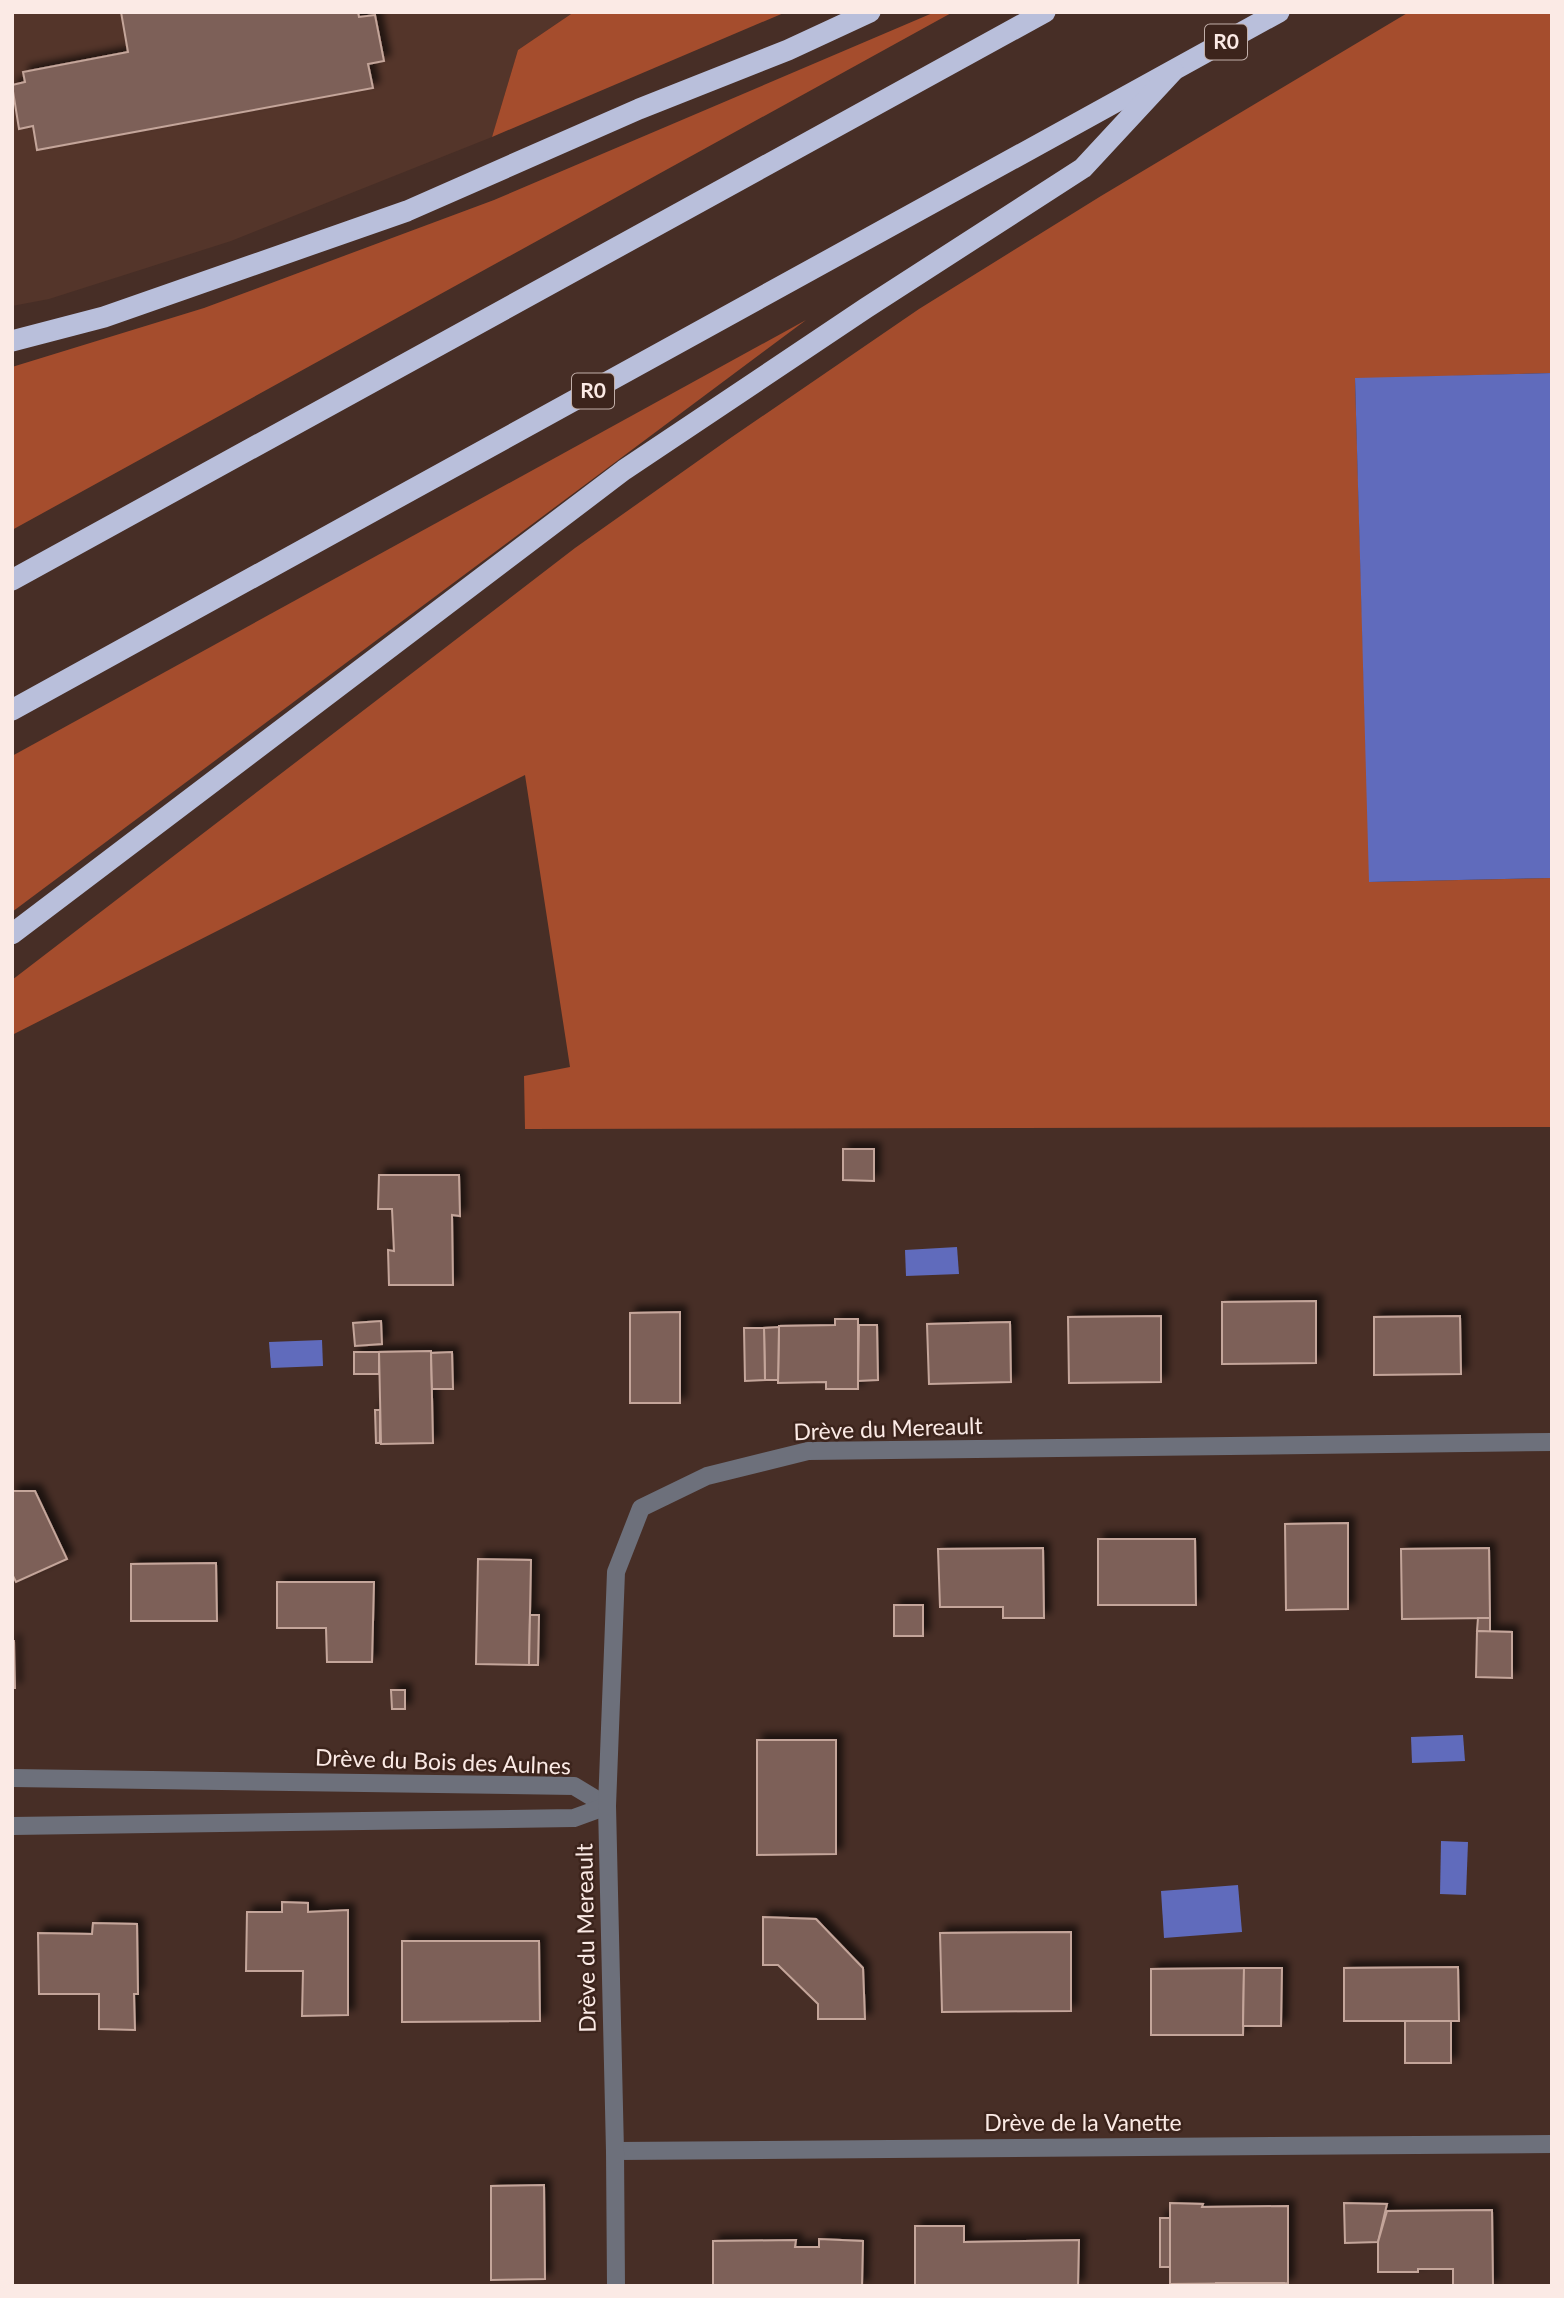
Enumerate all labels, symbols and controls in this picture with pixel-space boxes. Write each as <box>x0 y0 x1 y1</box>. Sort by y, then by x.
road number: R0 <box>1205 24 1247 60</box>
road number: R0 <box>572 374 614 408</box>
street label: Drève du Mereault <box>793 1411 984 1445</box>
street label: Drève du Bois des Aulnes <box>315 1743 571 1779</box>
street label: Drève du Mereault <box>569 1842 601 2033</box>
street label: Drève de la Vanette <box>984 2108 1182 2136</box>

